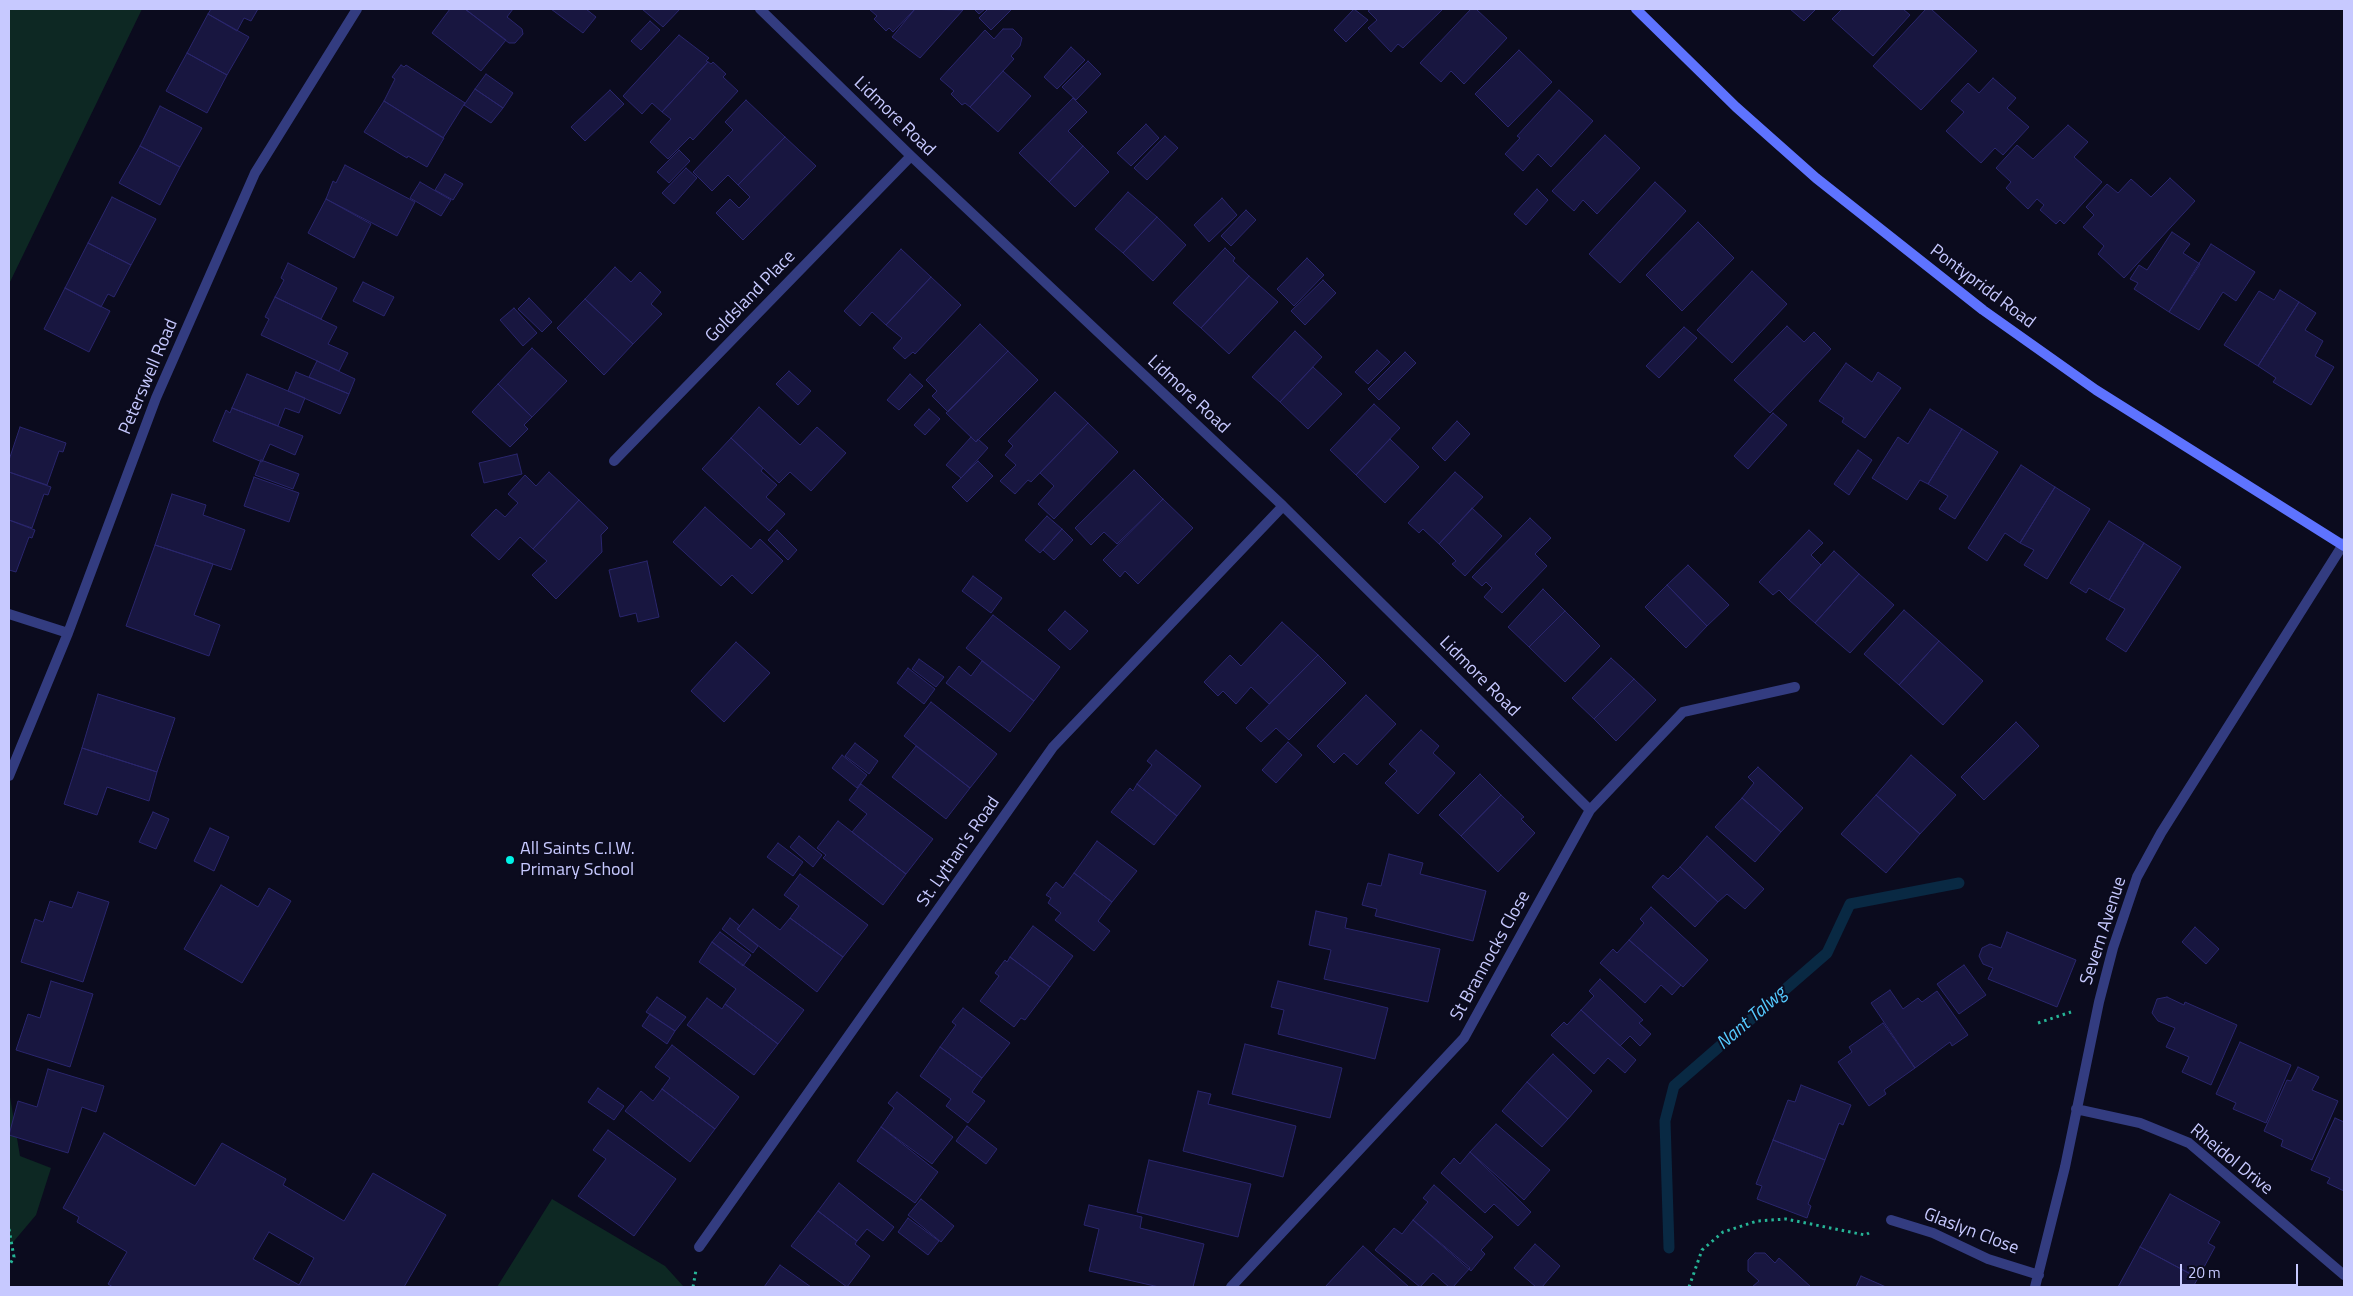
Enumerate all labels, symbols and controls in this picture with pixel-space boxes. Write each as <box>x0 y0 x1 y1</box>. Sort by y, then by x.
street label: Lidmore Road <box>849 73 939 161</box>
street label: Pontypridd Road <box>1925 240 2039 334</box>
street label: Goldsland Place <box>702 246 800 348</box>
street label: Peterswell Road <box>115 316 183 438</box>
street label: Lidmore Road <box>1142 351 1234 439</box>
street label: Lidmore Road <box>1434 632 1524 722</box>
street label: St. Lythan's Road <box>913 793 1005 911</box>
place label: All Saints C.I.W. Primary School <box>520 839 635 882</box>
marker: All Saints C.I.W. Primary School <box>504 854 516 866</box>
street label: Severn Avenue <box>2076 874 2132 988</box>
street label: St Brannocks Close <box>1446 887 1536 1025</box>
water label: Nant Talwg <box>1713 983 1791 1055</box>
street label: Rheidol Drive <box>2185 1120 2277 1200</box>
street label: Glaslyn Close <box>1920 1204 2022 1260</box>
scale bar <box>2183 1254 2300 1286</box>
text: 20 m <box>2188 1261 2221 1284</box>

